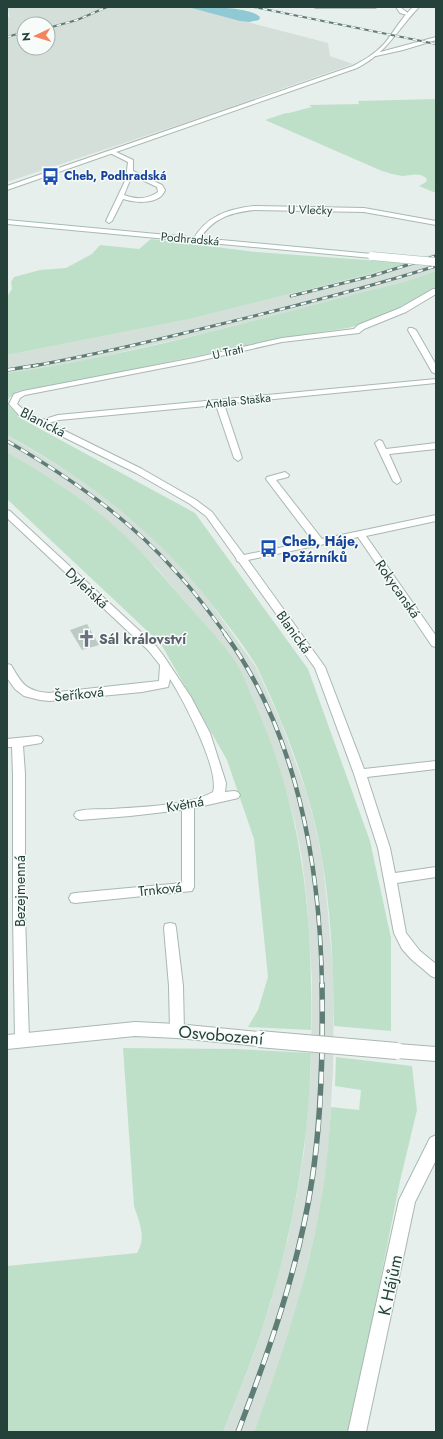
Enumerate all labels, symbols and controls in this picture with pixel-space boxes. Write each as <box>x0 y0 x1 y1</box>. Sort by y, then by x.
north arrow <box>16 16 56 56</box>
text: N <box>18 32 34 42</box>
bus stop icon: Cheb, Podhradská <box>41 166 61 186</box>
place label: Cheb, Podhradská <box>64 167 167 185</box>
street label: U Vlečky <box>288 201 333 219</box>
street label: Podhradská <box>160 227 220 251</box>
street label: U Trati <box>211 340 245 364</box>
street label: Antala Staška <box>204 389 272 413</box>
street label: Blanická <box>17 402 69 442</box>
place label: Cheb, Háje, Požárníků <box>282 531 359 567</box>
bus stop icon: Cheb, Háje, Požárníků <box>259 539 279 559</box>
street label: Rokycanská <box>371 556 425 622</box>
street label: Dyleňská <box>61 563 113 613</box>
street label: Blanická <box>272 607 316 657</box>
church icon: Sál království <box>76 629 96 649</box>
place label: Sál království <box>99 629 187 649</box>
street label: Šeříková <box>53 681 105 707</box>
street label: Květná <box>165 791 205 817</box>
street label: Bezejmenná <box>10 855 30 927</box>
street label: Trnková <box>137 877 183 901</box>
street label: Osvobození <box>178 1019 265 1051</box>
street label: K Hájům <box>372 1252 408 1318</box>

